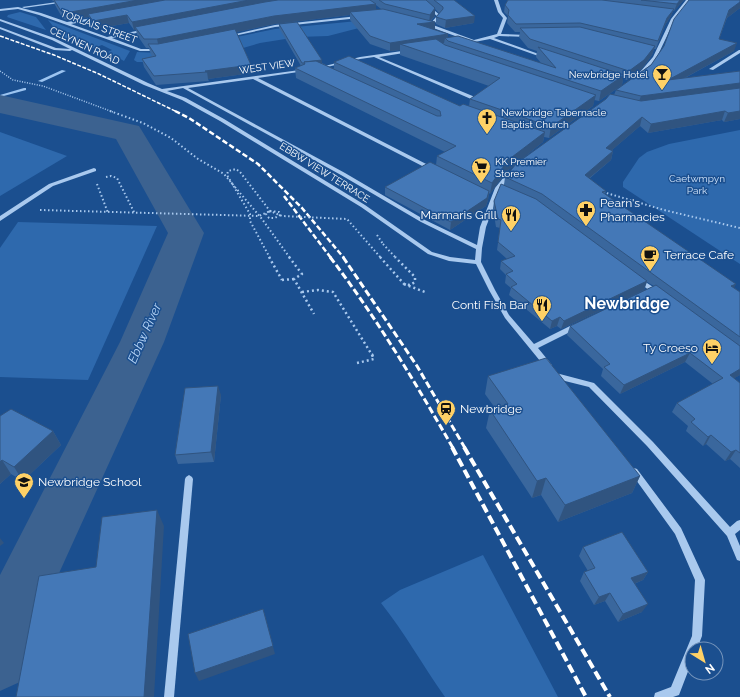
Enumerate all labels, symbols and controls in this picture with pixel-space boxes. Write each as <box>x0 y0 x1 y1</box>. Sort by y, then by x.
street label: TORLAIS STREET <box>59 8 139 45</box>
street label: CELYNEN ROAD <box>48 24 122 66</box>
street label: WEST VIEW <box>238 57 296 76</box>
bar icon: Newbridge Hotel <box>651 63 673 91</box>
place label: Newbridge Hotel <box>569 69 648 80</box>
church icon: Newbridge Tabernacle Baptist Church <box>476 107 498 135</box>
place label: Newbridge Tabernacle Baptist Church <box>501 107 606 130</box>
street label: EBBW VIEW TERRACE <box>278 140 372 205</box>
supermarket icon: KK Premier Stores <box>470 156 492 184</box>
place label: KK Premier Stores <box>495 156 547 179</box>
park label: Caetwmpyn Park <box>669 173 725 196</box>
place label: Pearn's Pharmacies <box>600 196 665 224</box>
pharmacy icon: Pearn's Pharmacies <box>575 199 597 227</box>
restaurant icon: Marmaris Grill <box>500 204 522 232</box>
place label: Marmaris Grill <box>421 208 498 222</box>
cafe icon: Terrace Cafe <box>639 244 661 272</box>
place label: Terrace Cafe <box>664 248 734 262</box>
restaurant icon: Conti Fish Bar <box>531 294 553 322</box>
district label: Newbridge <box>584 294 670 313</box>
place label: Conti Fish Bar <box>452 298 529 312</box>
water label: Ebbw River <box>125 300 165 366</box>
hotel icon: Ty Croeso <box>701 337 723 365</box>
place label: Ty Croeso <box>643 341 698 355</box>
station icon: Newbridge <box>435 398 457 426</box>
place label: Newbridge <box>460 402 522 416</box>
school or university icon: Newbridge School <box>13 471 35 499</box>
place label: Newbridge School <box>38 475 142 489</box>
north arrow <box>684 641 724 681</box>
text: N <box>702 661 717 676</box>

